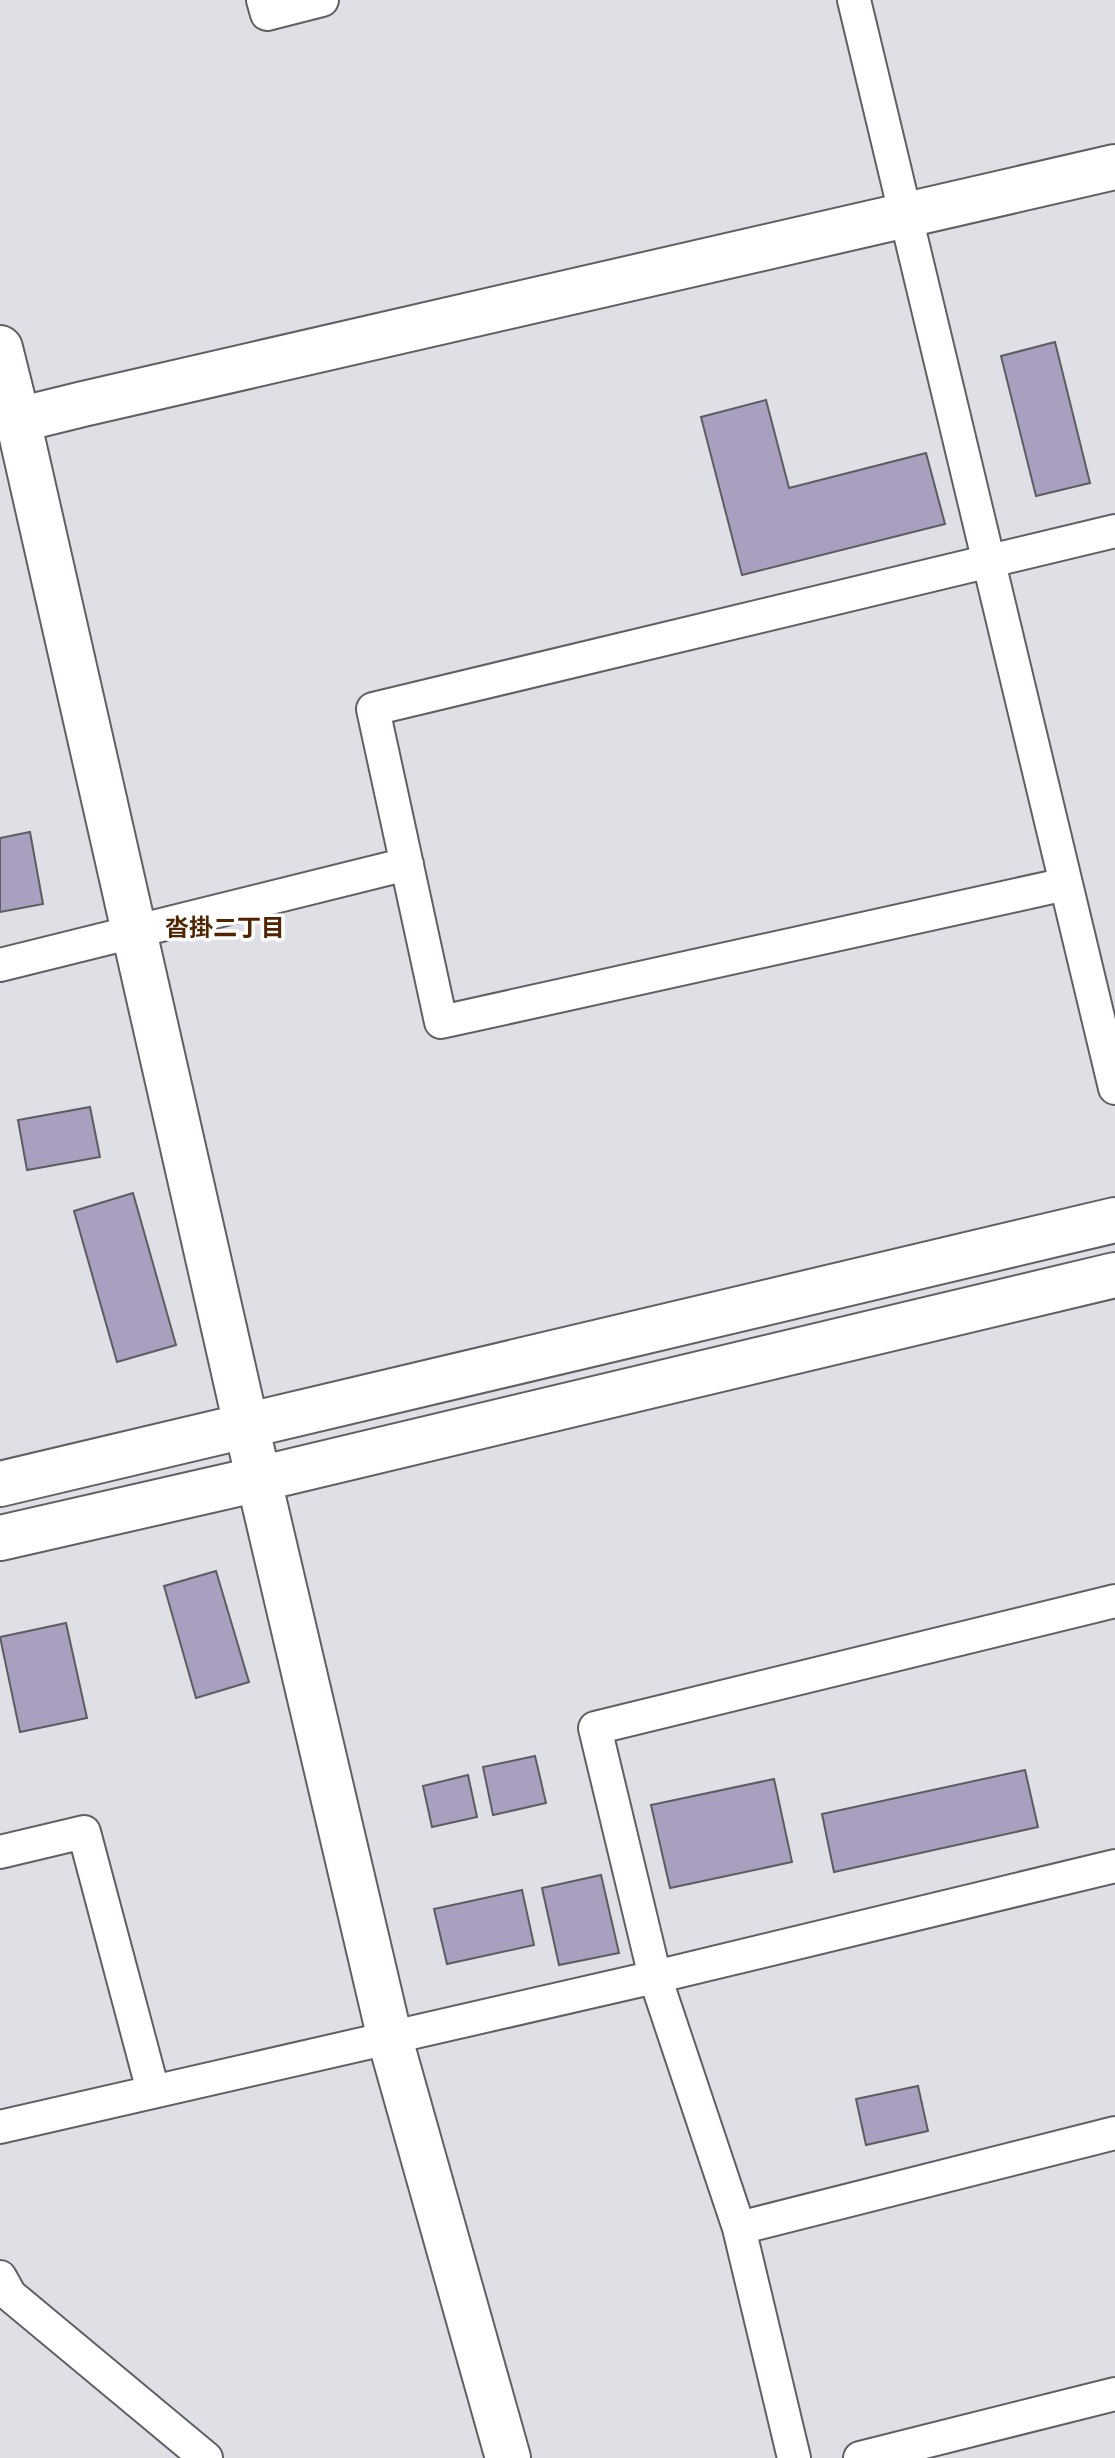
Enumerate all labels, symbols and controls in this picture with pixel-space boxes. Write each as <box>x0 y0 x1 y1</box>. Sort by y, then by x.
district label: 沓掛二丁目 <box>165 912 285 944</box>

